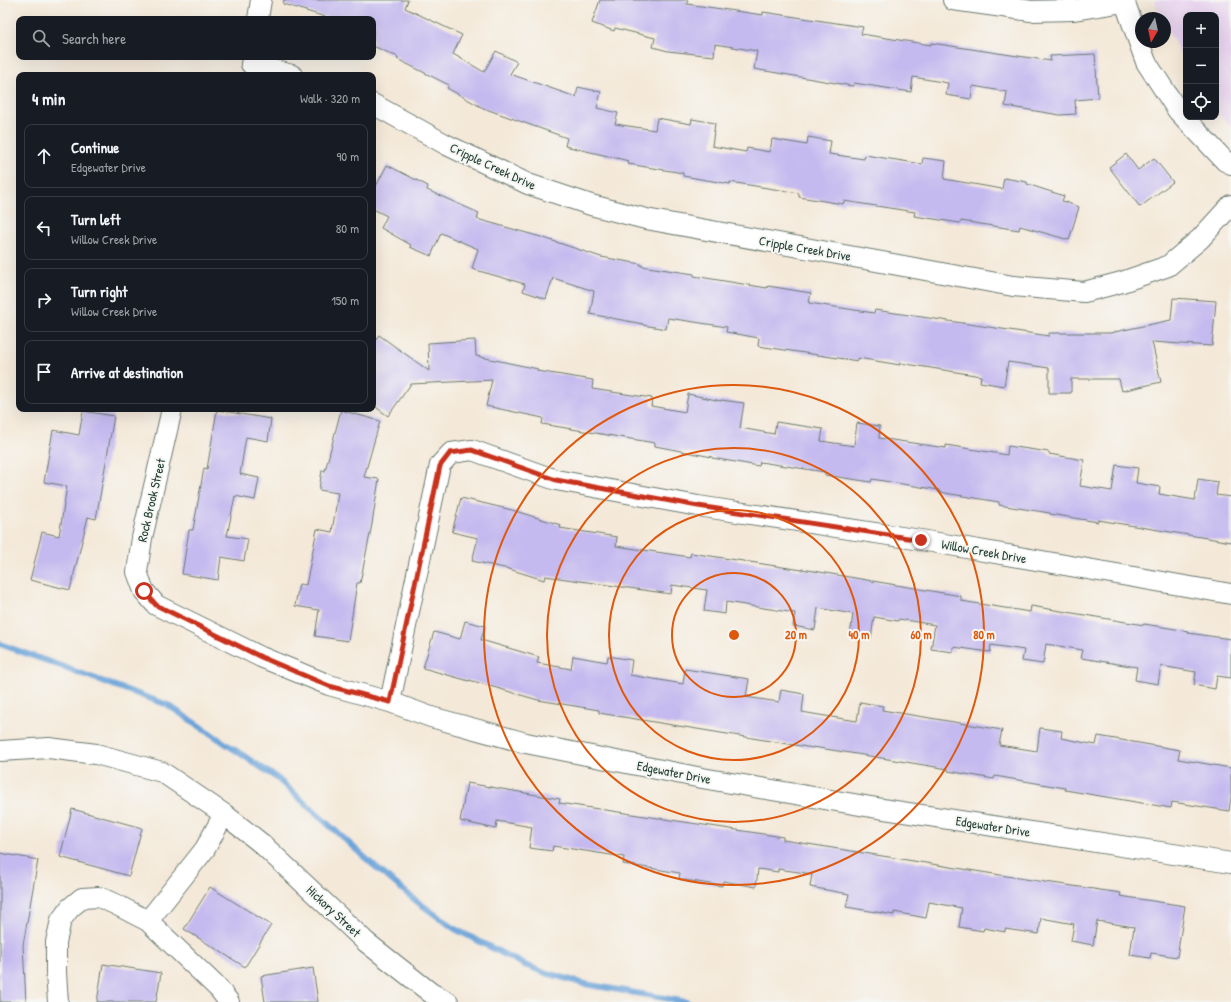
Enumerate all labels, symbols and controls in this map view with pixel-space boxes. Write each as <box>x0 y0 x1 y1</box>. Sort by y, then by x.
north arrow <box>1135 12 1171 48</box>
map controls <box>1183 12 1219 120</box>
button: + <box>1183 12 1219 48</box>
search box <box>16 16 376 60</box>
icon: search <box>30 27 52 49</box>
text: Search here <box>62 28 126 49</box>
button: − <box>1183 48 1219 84</box>
button: locate <box>1183 84 1219 120</box>
text: 4 min <box>32 87 65 110</box>
text: Walk · 320 m <box>300 89 360 107</box>
text: Continue <box>71 137 119 158</box>
street label: Cripple Creek Drive <box>447 138 539 194</box>
icon: ahead <box>33 145 55 167</box>
text: 90 m <box>337 147 359 165</box>
text: Edgewater Drive <box>71 158 146 176</box>
text: Turn left <box>71 209 121 230</box>
icon: left <box>33 217 55 239</box>
text: 80 m <box>336 219 359 237</box>
text: Willow Creek Drive <box>71 230 157 248</box>
street label: Cripple Creek Drive <box>758 231 852 265</box>
text: Turn right <box>71 281 127 302</box>
icon: right <box>33 289 55 311</box>
text: 150 m <box>331 291 359 309</box>
text: Willow Creek Drive <box>71 302 157 320</box>
icon: arrive <box>33 361 55 383</box>
text: Arrive at destination <box>71 362 183 383</box>
street label: Rock Brook Street <box>133 456 169 544</box>
route end <box>912 531 930 549</box>
street label: Willow Creek Drive <box>940 535 1028 567</box>
route start <box>135 582 153 600</box>
text: 20 m <box>785 626 807 643</box>
text: 40 m <box>849 626 869 643</box>
text: 60 m <box>910 626 932 643</box>
text: 80 m <box>973 626 995 643</box>
centre of rings <box>727 628 741 642</box>
street label: Edgewater Drive <box>635 756 713 788</box>
street label: Edgewater Drive <box>955 811 1031 841</box>
street label: Hickory Street <box>303 881 366 941</box>

